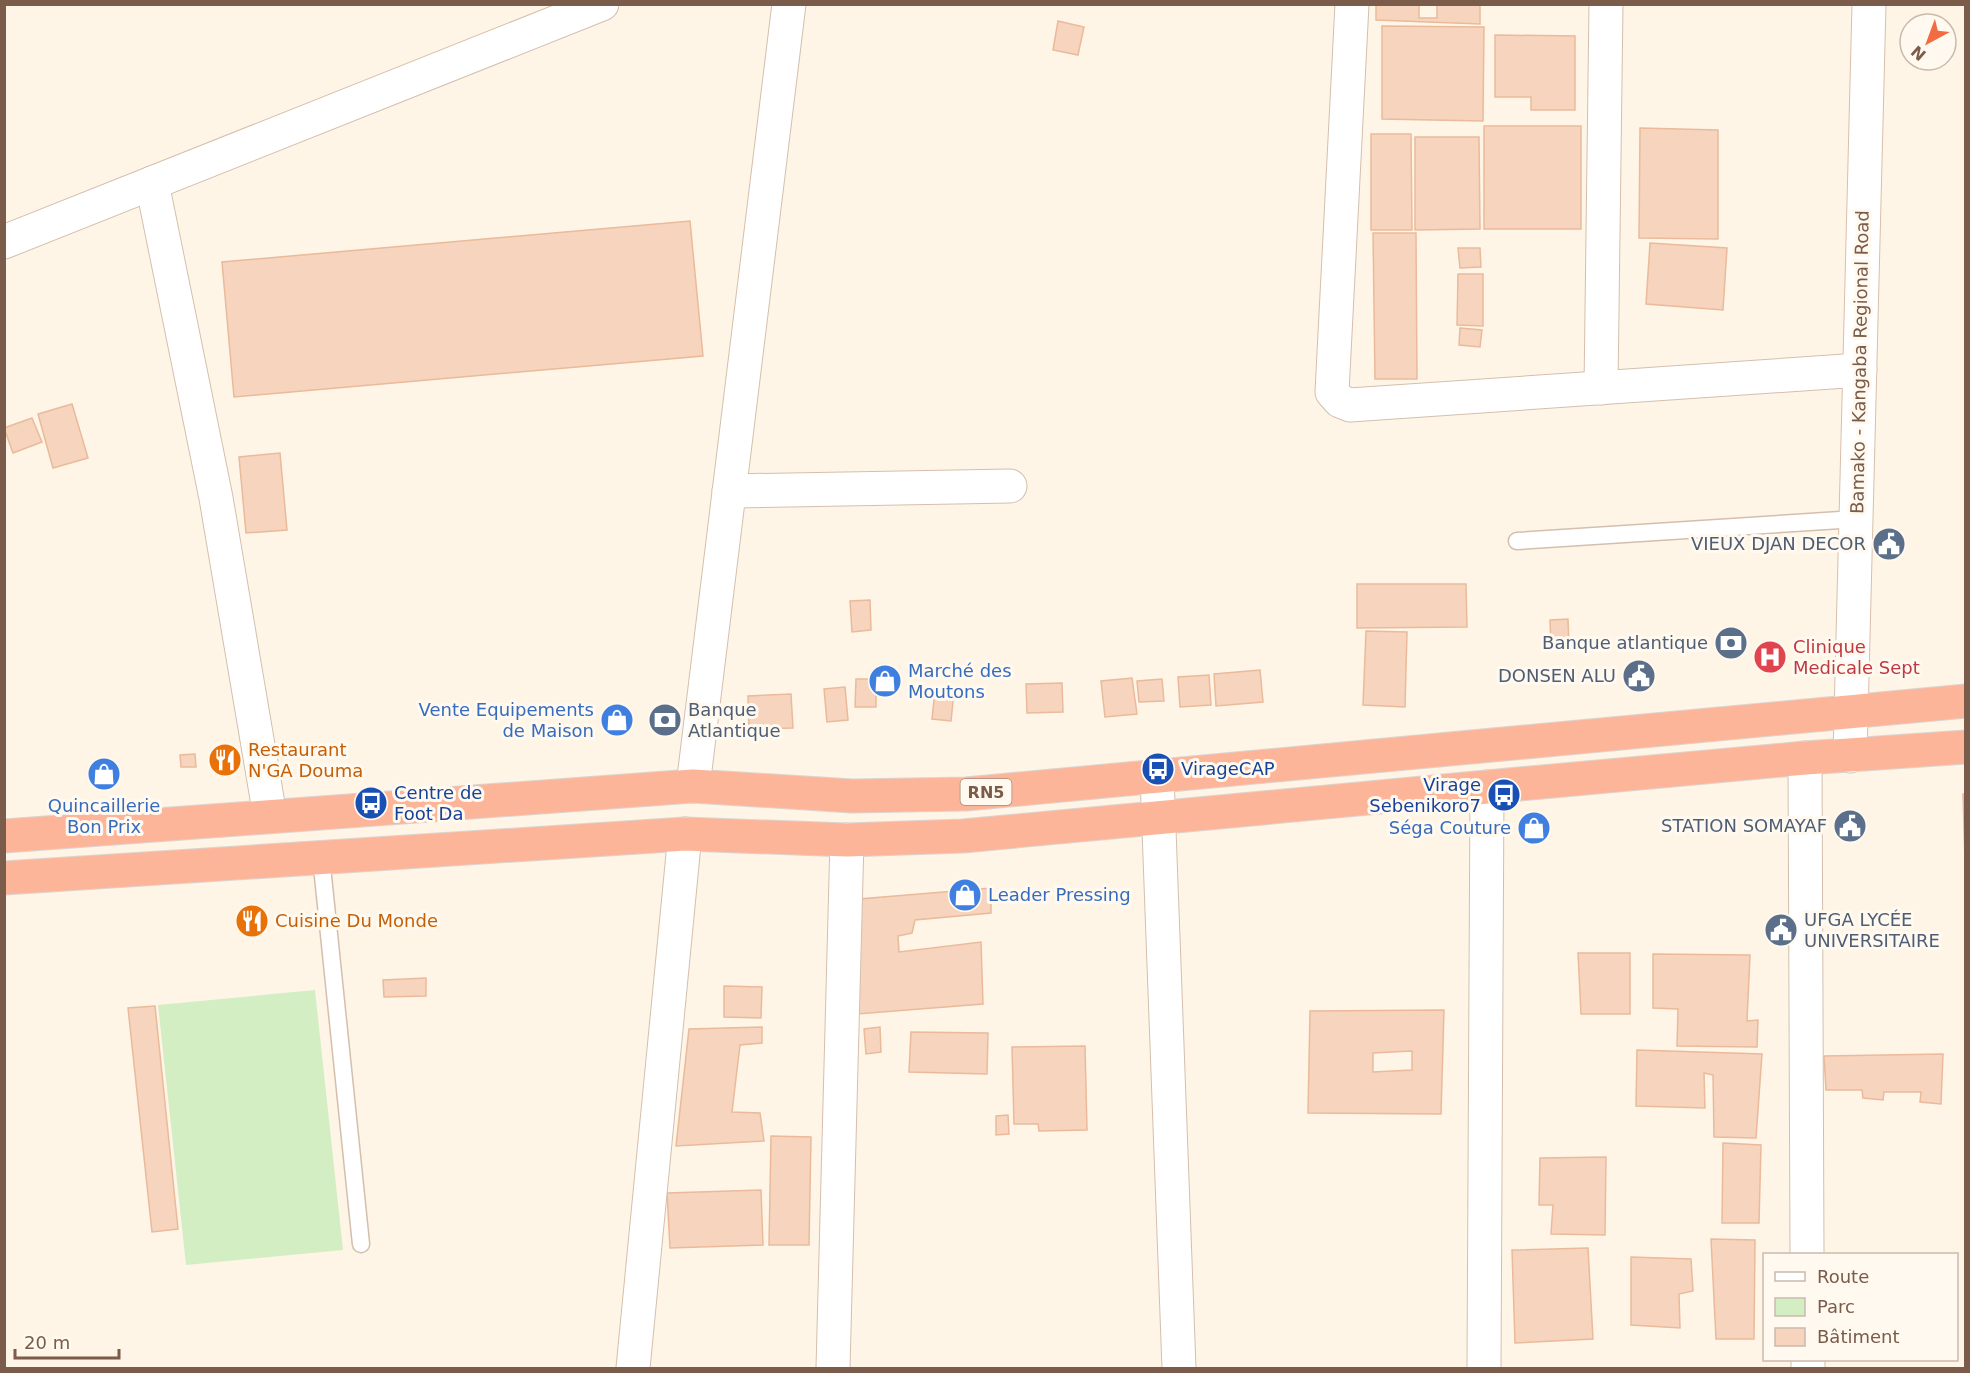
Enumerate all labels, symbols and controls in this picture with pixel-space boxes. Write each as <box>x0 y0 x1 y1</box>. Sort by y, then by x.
north arrow <box>1898 12 1958 72</box>
text: N <box>1907 41 1930 65</box>
street label: Bamako - Kangaba Regional Road <box>1846 210 1873 514</box>
public building icon: VIEUX DJAN DECOR <box>1871 526 1907 562</box>
place label: VIEUX DJAN DECOR <box>1691 533 1866 554</box>
bank icon: Banque atlantique <box>1713 625 1749 661</box>
place label: Banque atlantique <box>1542 632 1708 653</box>
place label: Clinique Medicale Sept <box>1793 636 1920 678</box>
hospital icon: Clinique Medicale Sept <box>1752 639 1788 675</box>
public building icon: DONSEN ALU <box>1621 658 1657 694</box>
place label: Marché des Moutons <box>908 660 1012 702</box>
shop icon: Marché des Moutons <box>867 663 903 699</box>
place label: DONSEN ALU <box>1498 665 1616 686</box>
place label: Vente Equipements de Maison <box>419 699 594 741</box>
place label: Banque Atlantique <box>688 699 780 741</box>
shop icon: Vente Equipements de Maison <box>599 702 635 738</box>
bank icon: Banque Atlantique <box>647 702 683 738</box>
place label: Restaurant N'GA Douma <box>248 739 363 781</box>
restaurant icon: Restaurant N'GA Douma <box>207 742 243 778</box>
bus stop icon: VirageCAP <box>1140 751 1176 787</box>
shop icon: Quincaillerie Bon Prix <box>86 756 122 792</box>
place label: VirageCAP <box>1181 758 1275 779</box>
place label: Virage Sebenikoro7 <box>1369 774 1481 816</box>
bus stop icon: Virage Sebenikoro7 <box>1486 777 1522 813</box>
road number: RN5 <box>960 779 1012 805</box>
place label: Centre de Foot Da <box>394 782 482 824</box>
bus stop icon: Centre de Foot Da <box>353 785 389 821</box>
place label: Quincaillerie Bon Prix <box>48 795 160 837</box>
public building icon: STATION SOMAYAF <box>1832 808 1868 844</box>
shop icon: Séga Couture <box>1516 810 1552 846</box>
place label: STATION SOMAYAF <box>1661 815 1827 836</box>
place label: Séga Couture <box>1389 817 1511 838</box>
shop icon: Leader Pressing <box>947 877 983 913</box>
place label: Leader Pressing <box>988 884 1131 905</box>
restaurant icon: Cuisine Du Monde <box>234 903 270 939</box>
place label: UFGA LYCÉE UNIVERSITAIRE <box>1804 909 1940 951</box>
place label: Cuisine Du Monde <box>275 910 438 931</box>
public building icon: UFGA LYCÉE UNIVERSITAIRE <box>1763 912 1799 948</box>
legend <box>1763 1253 1958 1361</box>
text: Route <box>1817 1266 1869 1287</box>
text: Parc <box>1817 1296 1855 1317</box>
scale bar <box>15 1322 118 1360</box>
text: Bâtiment <box>1817 1326 1900 1347</box>
text: 20 m <box>24 1332 70 1353</box>

